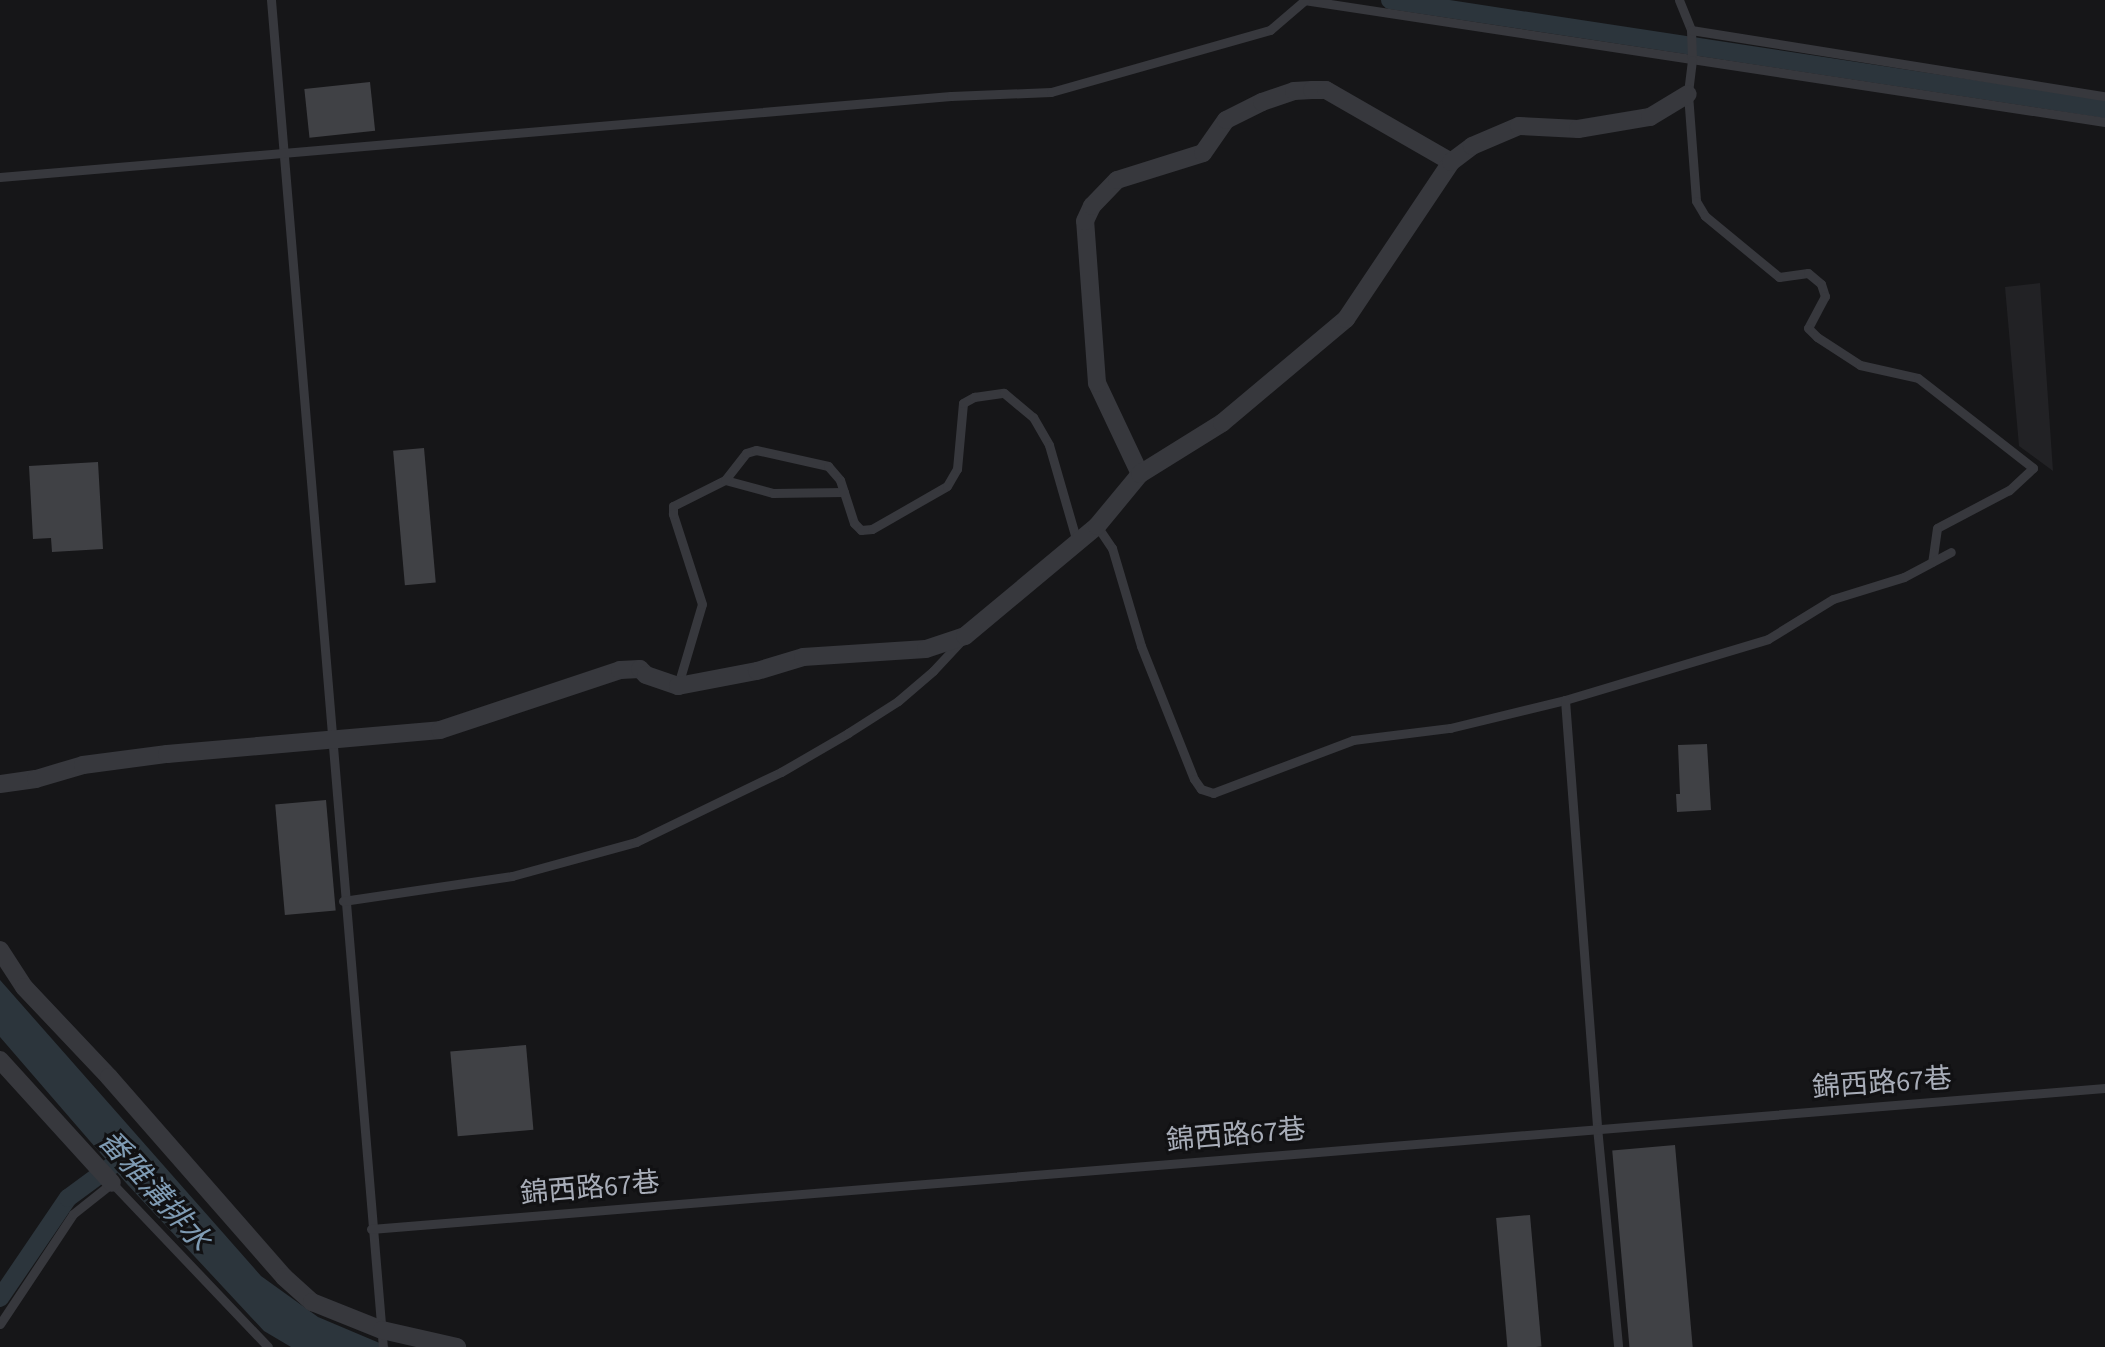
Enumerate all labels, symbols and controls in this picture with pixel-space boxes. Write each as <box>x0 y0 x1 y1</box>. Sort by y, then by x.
street label: 錦西路67巷 <box>1811 1061 1953 1105</box>
street label: 錦西路67巷 <box>1165 1112 1307 1158</box>
water label: 番雅溝排水 <box>90 1123 218 1259</box>
street label: 錦西路67巷 <box>519 1165 661 1211</box>

